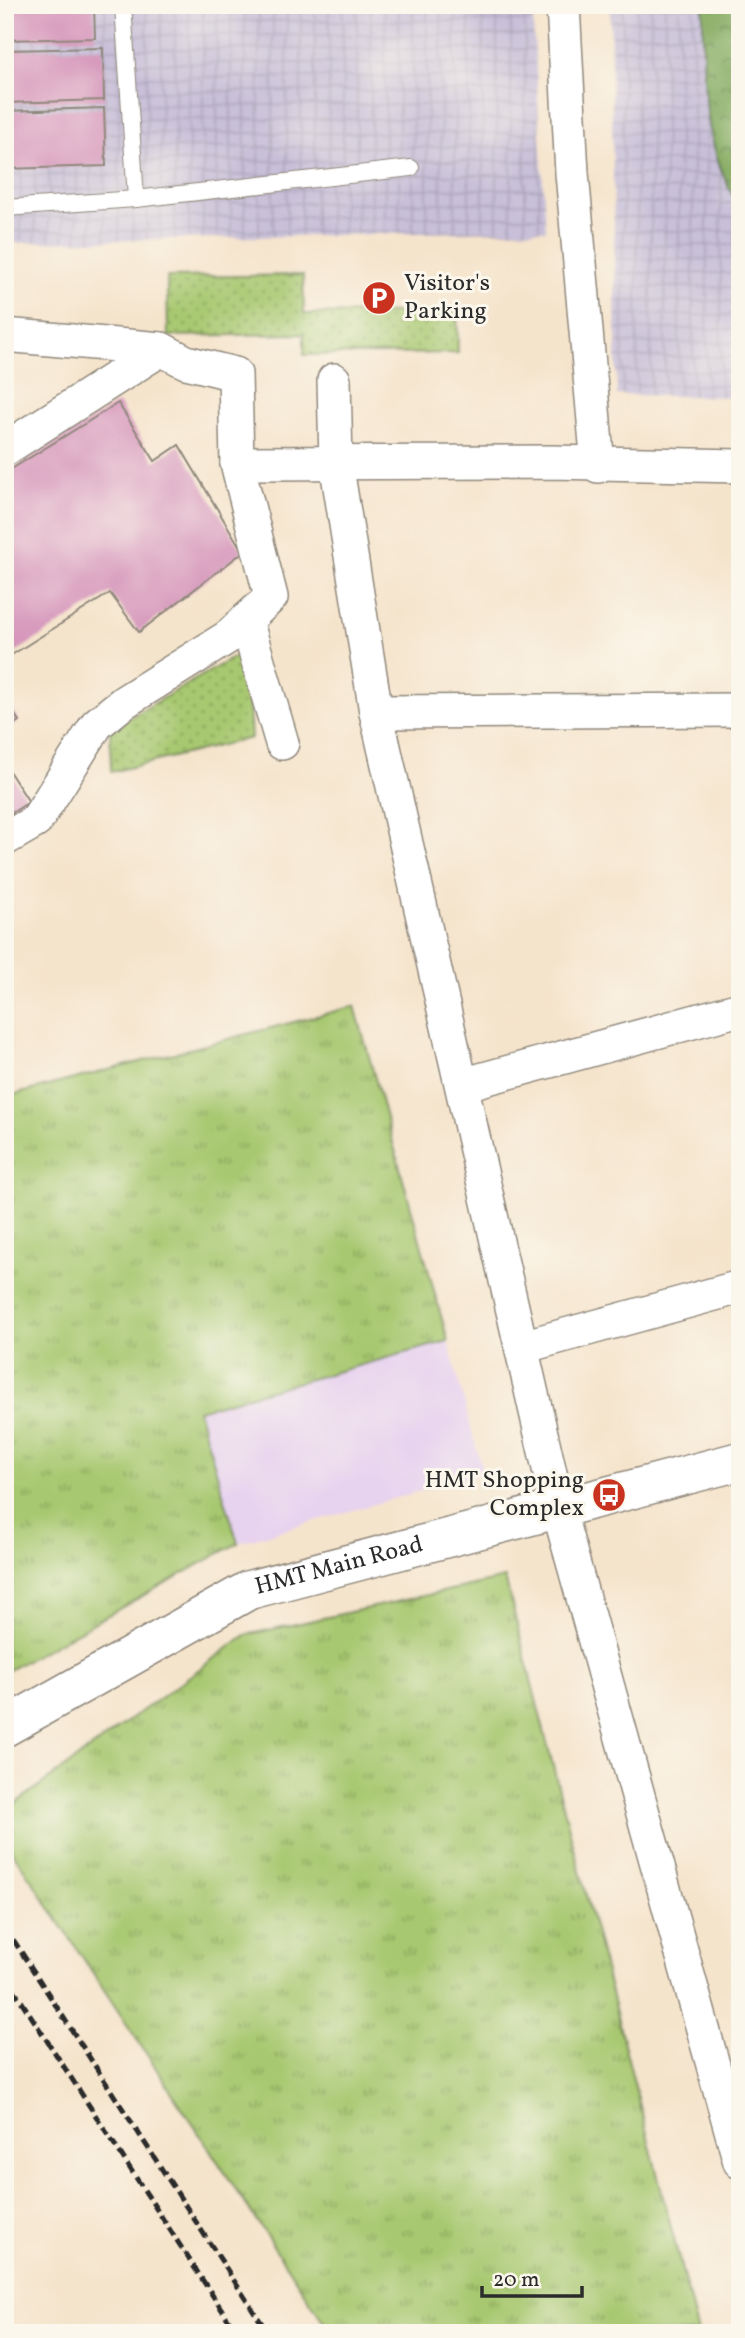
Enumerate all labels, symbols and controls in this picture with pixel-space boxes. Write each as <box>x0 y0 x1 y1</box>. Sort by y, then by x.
place label: Visitor's Parking <box>404 267 490 329</box>
parking icon: Visitor's Parking <box>360 279 398 317</box>
place label: HMT Shopping Complex <box>425 1464 584 1526</box>
bus stop icon: HMT Shopping Complex <box>590 1476 628 1514</box>
street label: HMT Main Road <box>251 1528 427 1605</box>
scale bar <box>482 2254 582 2298</box>
text: 20 m <box>493 2266 539 2295</box>

